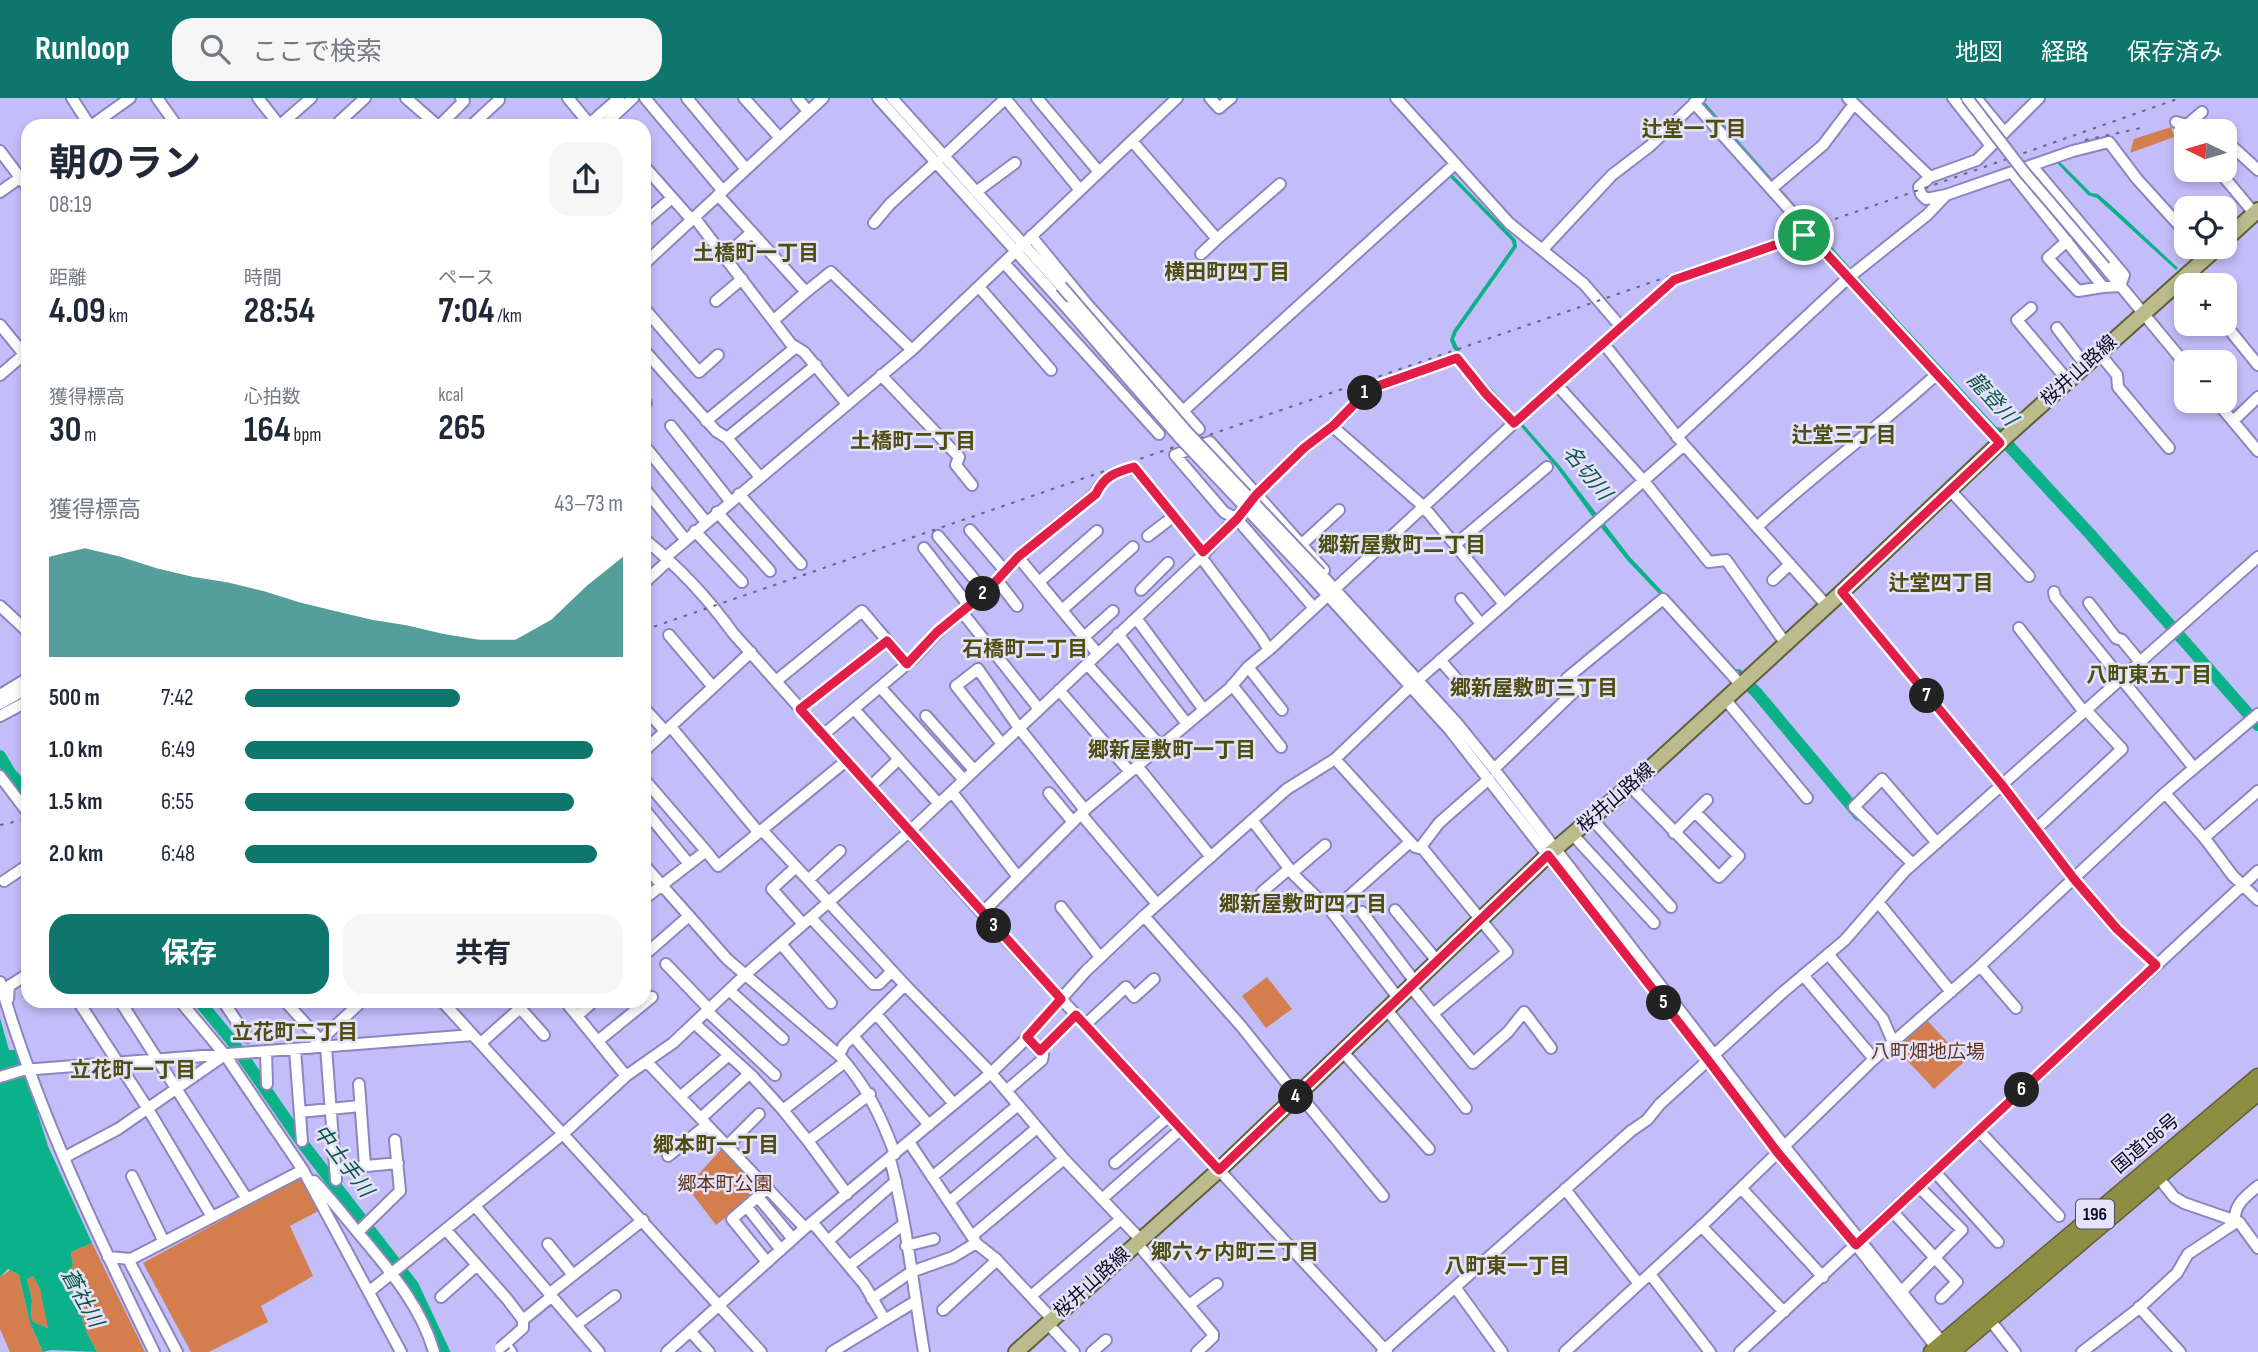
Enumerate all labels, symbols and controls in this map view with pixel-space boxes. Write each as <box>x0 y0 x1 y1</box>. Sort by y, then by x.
search box <box>172 18 662 81</box>
text: Runloop <box>35 29 130 69</box>
icon: search <box>196 30 234 68</box>
text: ここで検索 <box>252 37 382 68</box>
text: 地図 <box>1955 38 2003 67</box>
text: 経路 <box>2041 38 2089 67</box>
text: 保存済み <box>2127 38 2223 67</box>
district label: 辻堂一丁目 <box>1642 117 1747 142</box>
north arrow <box>2174 119 2236 182</box>
map controls <box>2174 119 2237 413</box>
text: 朝のラン <box>49 142 201 187</box>
button: share <box>549 142 623 216</box>
text: 08:19 <box>49 191 92 219</box>
button: locate <box>2174 196 2237 259</box>
pin <box>1774 205 1834 265</box>
icon: arrive <box>1785 216 1823 254</box>
district label: 土橋町一丁目 <box>693 241 819 266</box>
district label: 横田町四丁目 <box>1164 260 1290 285</box>
text: 距離 <box>49 267 87 290</box>
text: 時間 <box>244 267 282 290</box>
text: ペース <box>438 267 494 290</box>
button: + <box>2174 273 2237 336</box>
text: 4.09 <box>49 290 106 333</box>
text: 28:54 <box>244 290 315 333</box>
text: 7:04 <box>438 290 494 333</box>
text: km <box>106 305 128 328</box>
text: /km <box>494 305 522 328</box>
street label: 桜井山路線 <box>2036 331 2122 411</box>
button: − <box>2174 350 2237 413</box>
water label: 龍登川 <box>1962 367 2024 432</box>
pin: 1 <box>1348 376 1382 410</box>
text: 1 <box>1361 381 1368 404</box>
text: kcal <box>438 384 463 407</box>
text: 獲得標高 <box>49 386 125 409</box>
text: 心拍数 <box>244 386 301 409</box>
text: 265 <box>438 407 486 450</box>
text: 30 <box>49 409 81 452</box>
text: 164 <box>244 409 291 452</box>
district label: 辻堂三丁目 <box>1792 423 1897 448</box>
text: m <box>81 424 97 447</box>
text: bpm <box>291 424 321 447</box>
district label: 土橋町二丁目 <box>850 429 976 454</box>
water label: 名切川 <box>1557 441 1618 507</box>
text: 43–73 m <box>555 490 623 518</box>
text: 獲得標高 <box>49 496 141 524</box>
district label: 郷新屋敷町二丁目 <box>1318 533 1486 558</box>
district label: 辻堂四丁目 <box>1889 571 1994 596</box>
pin: 2 <box>965 576 1000 612</box>
text: 2 <box>978 582 987 605</box>
district label: 石橋町二丁目 <box>962 637 1088 662</box>
district label: 八町東五丁目 <box>2086 663 2212 688</box>
district label: 郷新屋敷町三丁目 <box>1450 676 1618 701</box>
pin: 7 <box>1910 678 1944 714</box>
text: 500 m <box>49 684 100 712</box>
text: 7:42 <box>161 684 194 712</box>
text: 7 <box>1922 684 1931 707</box>
text: 1.0 km <box>49 736 103 764</box>
text: 6:49 <box>161 736 195 764</box>
district label: 郷新屋敷町一丁目 <box>1088 738 1256 763</box>
street label: 桜井山路線 <box>1573 758 1659 838</box>
text: 1.5 km <box>49 788 102 816</box>
text: 6:55 <box>161 788 194 816</box>
text: 2.0 km <box>49 840 103 868</box>
text: 6:48 <box>161 840 195 868</box>
district label: 郷新屋敷町四丁目 <box>1219 892 1387 917</box>
pin: 3 <box>976 908 1012 944</box>
button: 保存 <box>49 914 329 994</box>
button: 共有 <box>343 914 623 994</box>
text: 3 <box>989 914 998 937</box>
pin: 5 <box>1646 986 1682 1020</box>
text: 5 <box>1659 991 1668 1014</box>
district label: 立花町二丁目 <box>232 1020 358 1045</box>
park label: 八町畑地広場 <box>1871 1041 1985 1064</box>
district label: 立花町一丁目 <box>70 1058 196 1083</box>
pin: 6 <box>2004 1072 2039 1108</box>
text: 6 <box>2017 1078 2026 1101</box>
pin: 4 <box>1278 1080 1314 1114</box>
text: 4 <box>1291 1085 1300 1108</box>
street label: 国道196号 <box>2108 1109 2184 1179</box>
water label: 中土手川 <box>308 1120 379 1204</box>
district label: 郷本町一丁目 <box>653 1133 779 1158</box>
park label: 郷本町公園 <box>677 1173 773 1196</box>
road number: 196 <box>2076 1199 2114 1228</box>
district label: 郷六ヶ内町三丁目 <box>1151 1240 1319 1265</box>
street label: 桜井山路線 <box>1049 1243 1135 1323</box>
district label: 八町東一丁目 <box>1444 1254 1570 1279</box>
water label: 蒼社川 <box>56 1264 109 1333</box>

